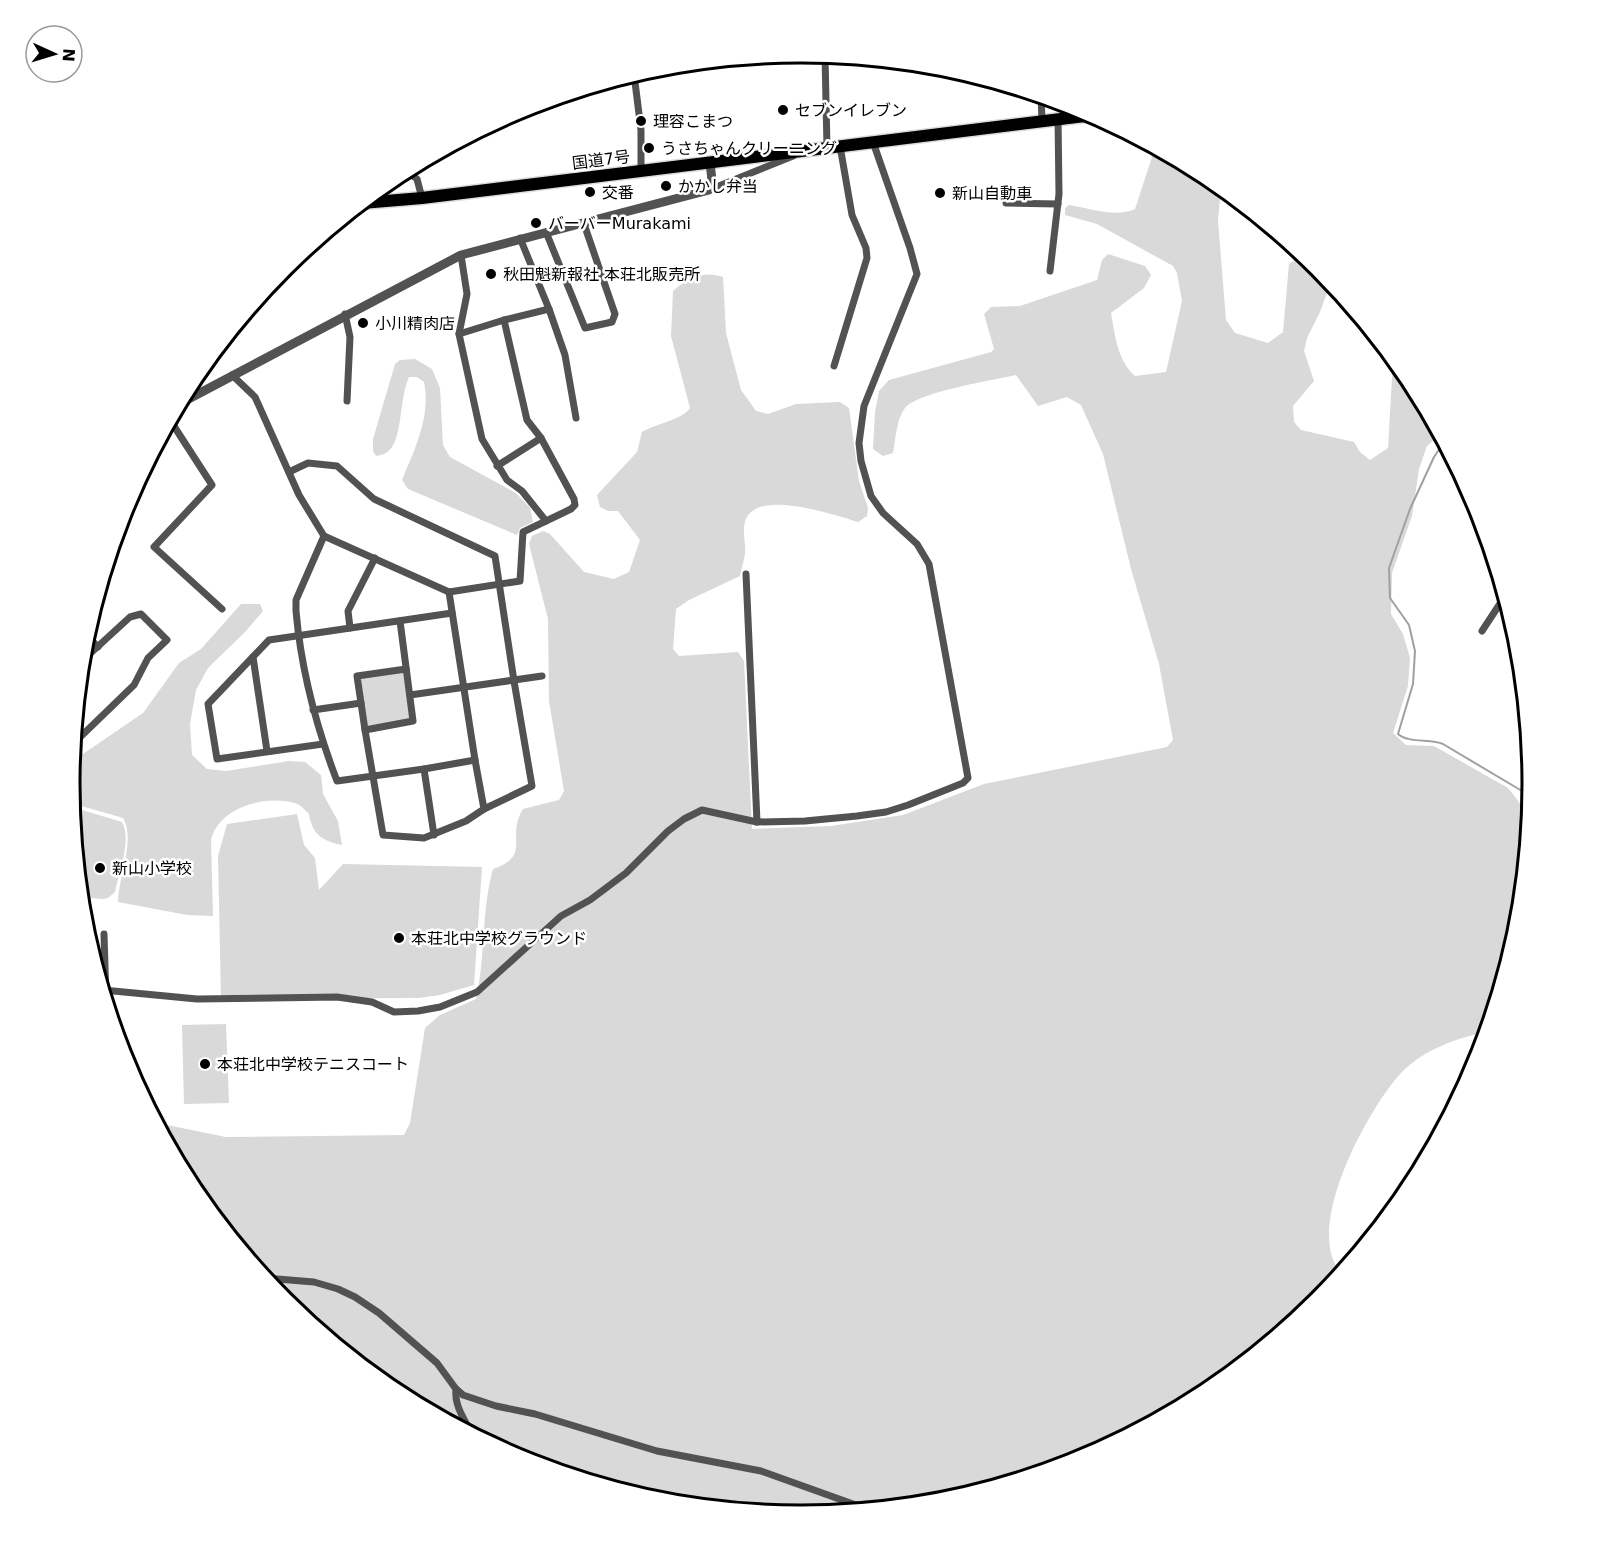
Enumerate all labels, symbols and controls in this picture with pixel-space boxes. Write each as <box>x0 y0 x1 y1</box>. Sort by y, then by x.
north arrow <box>24 24 84 84</box>
text: N <box>59 48 78 62</box>
place label: セブンイレブン <box>795 101 907 120</box>
marker: セブンイレブン <box>776 103 790 117</box>
place label: 理容こまつ <box>653 112 733 131</box>
marker: 理容こまつ <box>634 114 648 128</box>
place label: うさちゃんクリーニング <box>661 139 837 158</box>
marker: うさちゃんクリーニング <box>642 141 656 155</box>
street label: 国道7号 <box>571 147 631 173</box>
place label: かかし弁当 <box>678 177 758 196</box>
marker: かかし弁当 <box>659 179 673 193</box>
place label: 交番 <box>602 183 634 202</box>
place label: 新山自動車 <box>952 184 1032 203</box>
marker: 交番 <box>583 185 597 199</box>
marker: 新山自動車 <box>933 186 947 200</box>
place label: バーバーMurakami <box>548 214 691 233</box>
marker: バーバーMurakami <box>529 216 543 230</box>
place label: 秋田魁新報社 本荘北販売所 <box>503 265 700 284</box>
marker: 秋田魁新報社 本荘北販売所 <box>484 267 498 281</box>
place label: 小川精肉店 <box>375 314 455 333</box>
marker: 小川精肉店 <box>356 316 370 330</box>
place label: 新山小学校 <box>112 859 192 878</box>
marker: 新山小学校 <box>93 861 107 875</box>
place label: 本荘北中学校グラウンド <box>411 929 587 948</box>
marker: 本荘北中学校グラウンド <box>392 931 406 945</box>
place label: 本荘北中学校テニスコート <box>217 1055 409 1074</box>
marker: 本荘北中学校テニスコート <box>198 1057 212 1071</box>

